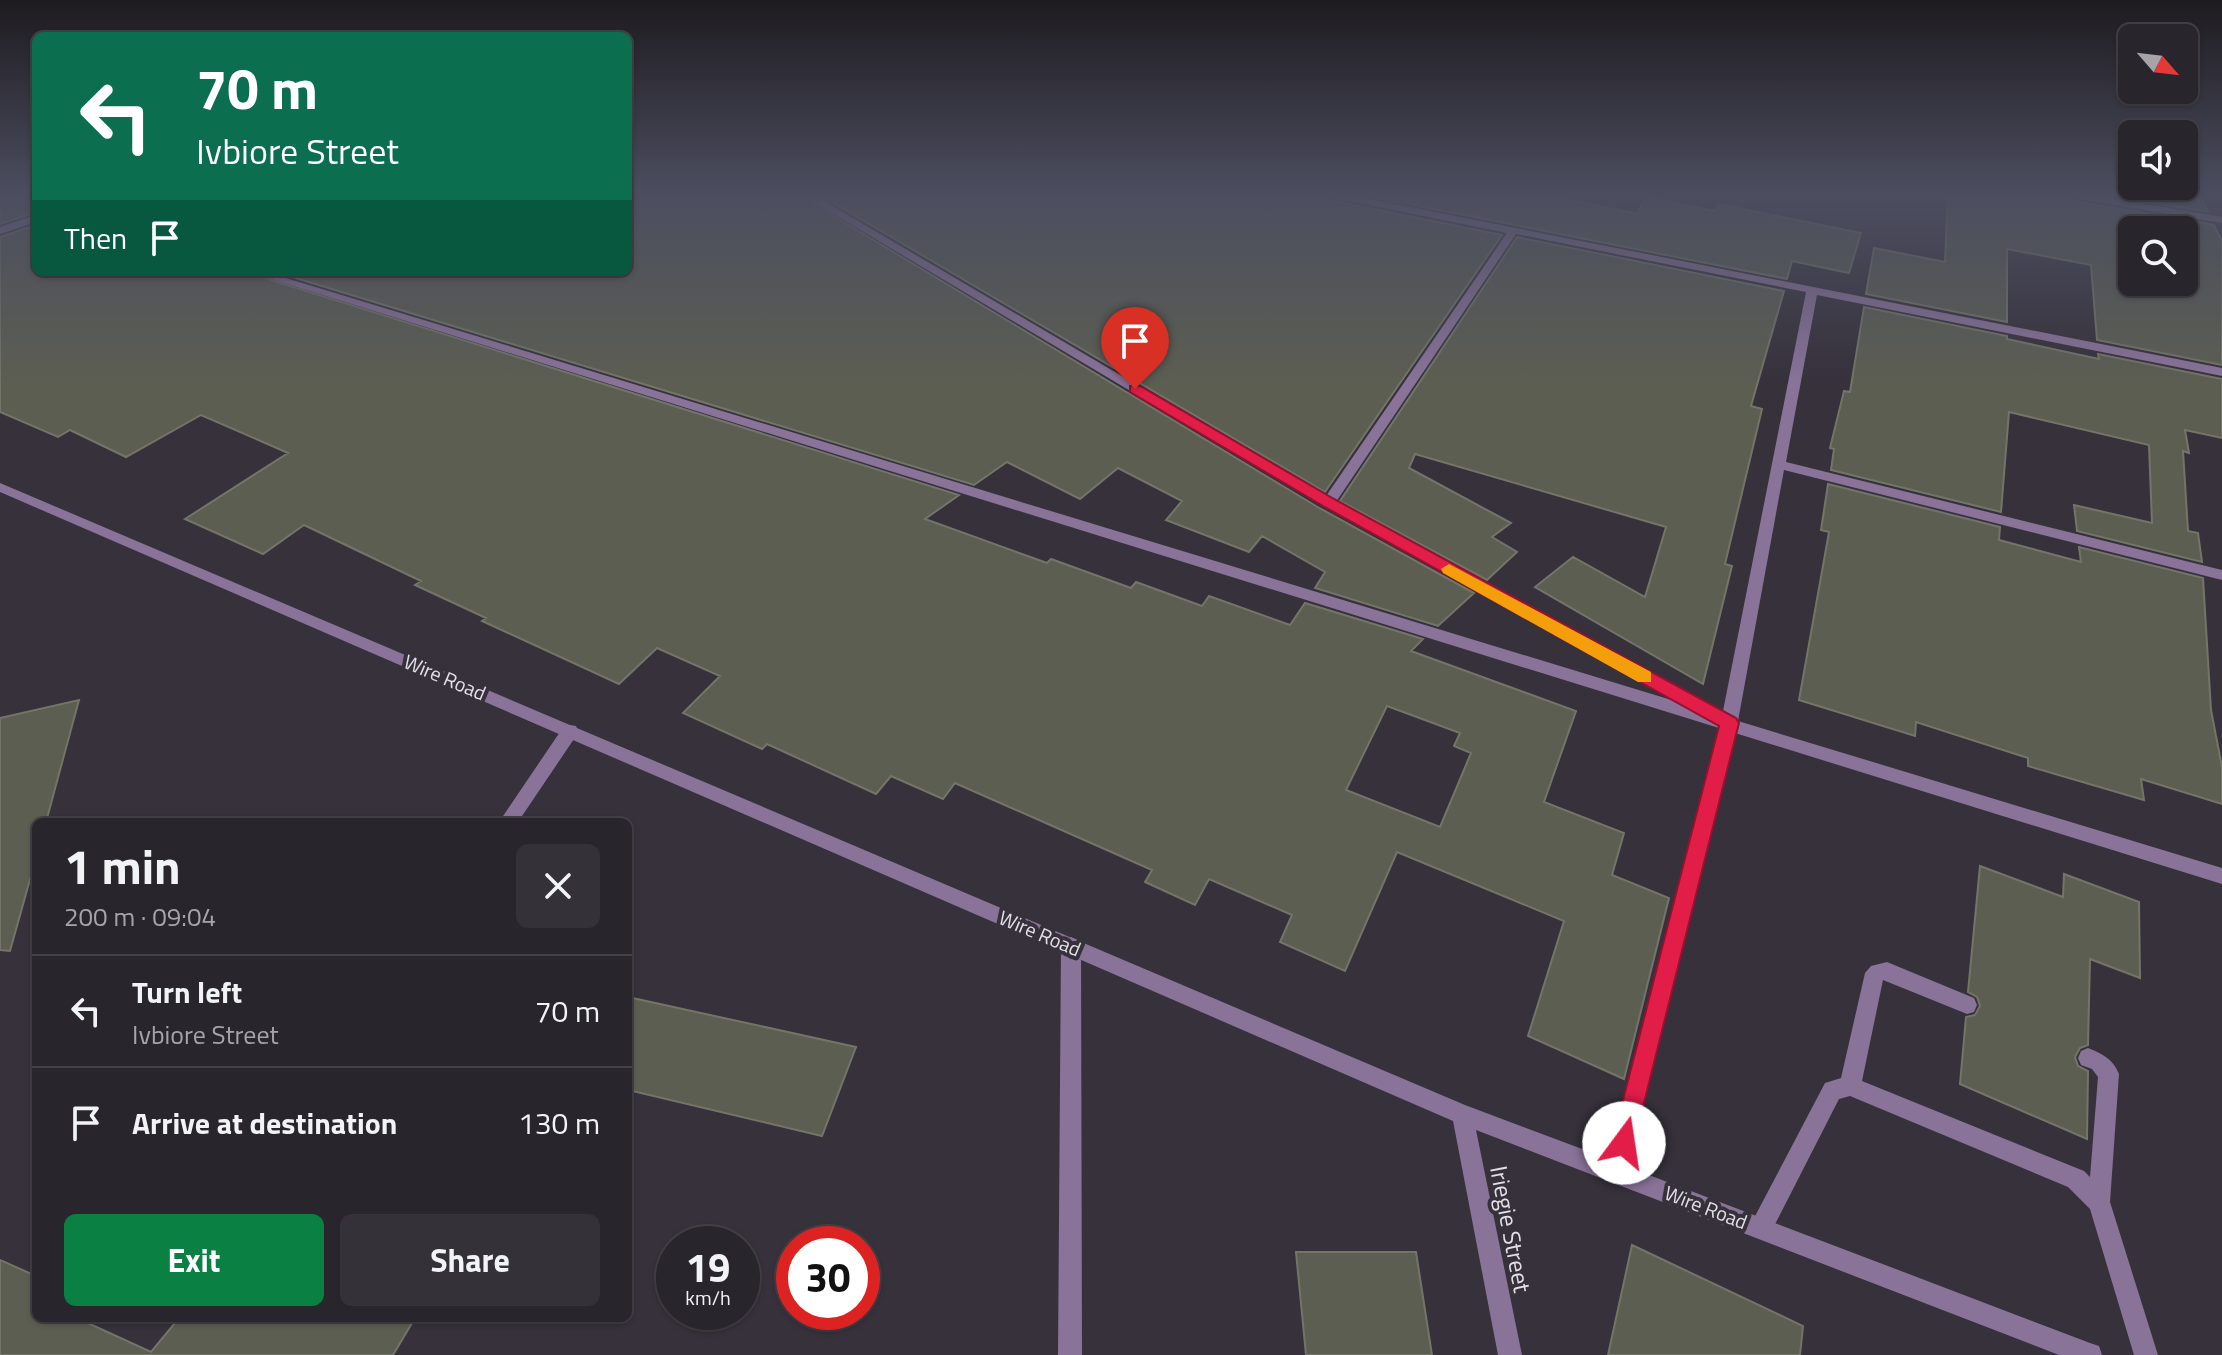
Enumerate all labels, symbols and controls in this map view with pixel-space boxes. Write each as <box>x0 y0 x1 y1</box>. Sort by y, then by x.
north arrow <box>2118 24 2198 104</box>
map controls <box>2118 24 2198 296</box>
text: 70 m <box>196 46 318 131</box>
icon: left <box>64 64 168 168</box>
button: sound <box>2118 120 2198 200</box>
text: Ivbiore Street <box>196 123 399 178</box>
text: Then <box>64 215 127 261</box>
icon: arrive <box>143 216 187 260</box>
button: search <box>2118 216 2198 296</box>
pin <box>1101 307 1169 389</box>
icon: arrive <box>1113 319 1157 363</box>
street label: Wire Road <box>399 646 491 708</box>
text: 1 min <box>64 830 181 903</box>
button: close <box>516 844 600 928</box>
text: 200 m · 09:04 <box>64 897 216 936</box>
street label: Wire Road <box>994 902 1086 964</box>
text: Turn left <box>132 969 242 1015</box>
text: 70 m <box>535 988 600 1034</box>
icon: left <box>64 989 108 1033</box>
text: Ivbiore Street <box>132 1015 279 1054</box>
text: Arrive at destination <box>132 1100 397 1146</box>
text: 130 m <box>518 1100 600 1146</box>
icon: arrive <box>64 1101 108 1145</box>
position arrow <box>1582 1101 1666 1185</box>
street label: Iriegie Street <box>1481 1163 1541 1296</box>
street label: Wire Road <box>1660 1177 1752 1237</box>
button: Exit <box>64 1214 324 1306</box>
button: Share <box>340 1214 600 1306</box>
speed limit sign: 30 <box>776 1226 880 1330</box>
text: 19 <box>686 1237 730 1298</box>
text: km/h <box>685 1282 731 1313</box>

